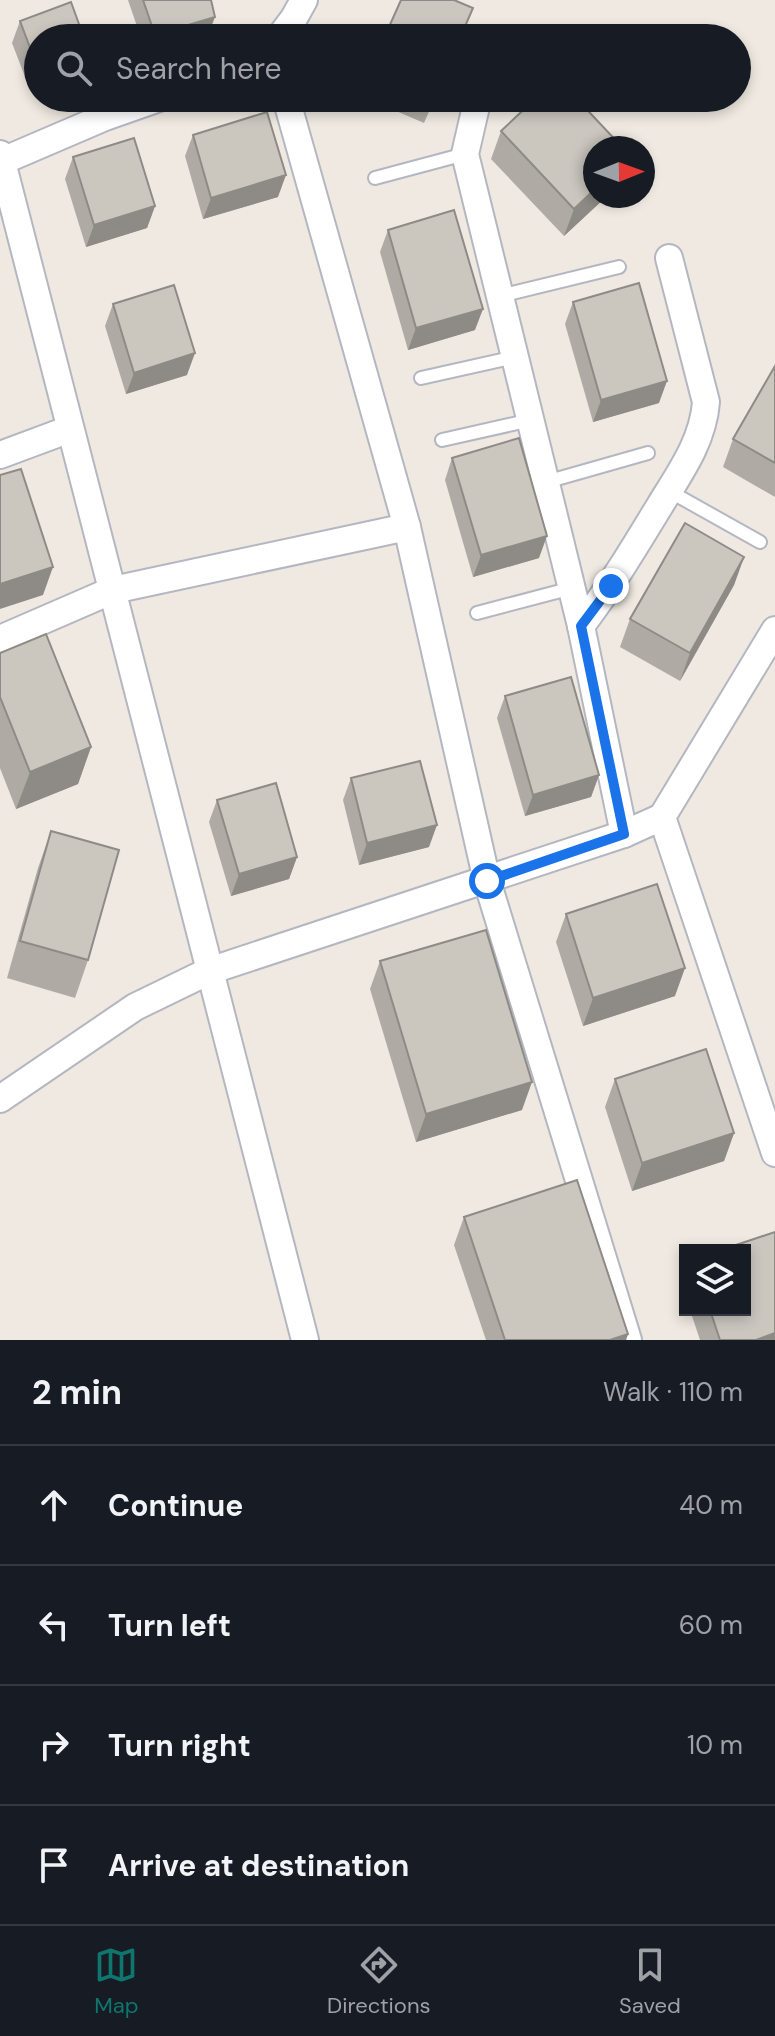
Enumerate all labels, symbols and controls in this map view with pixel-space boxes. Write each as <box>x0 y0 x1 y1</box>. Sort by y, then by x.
search box <box>24 24 751 112</box>
icon: search <box>52 46 96 90</box>
text: Search here <box>116 49 282 88</box>
north arrow <box>583 136 655 208</box>
route end <box>593 568 629 604</box>
route start <box>469 863 505 899</box>
map controls <box>679 1244 751 1316</box>
button: layers <box>679 1244 751 1316</box>
text: 2 min <box>32 1370 122 1415</box>
text: Walk · 110 m <box>603 1375 743 1409</box>
icon: ahead <box>32 1483 76 1527</box>
text: Continue <box>108 1486 243 1525</box>
text: 40 m <box>679 1488 743 1522</box>
icon: left <box>32 1603 76 1647</box>
text: Turn left <box>108 1606 231 1645</box>
text: 60 m <box>679 1608 743 1642</box>
icon: right <box>32 1723 76 1767</box>
text: Turn right <box>108 1726 251 1765</box>
text: 10 m <box>687 1728 743 1762</box>
icon: arrive <box>32 1843 76 1887</box>
text: Arrive at destination <box>108 1846 409 1885</box>
tab: Map <box>94 1943 139 2020</box>
tab: Directions <box>327 1943 431 2020</box>
tab: Saved <box>619 1943 681 2020</box>

